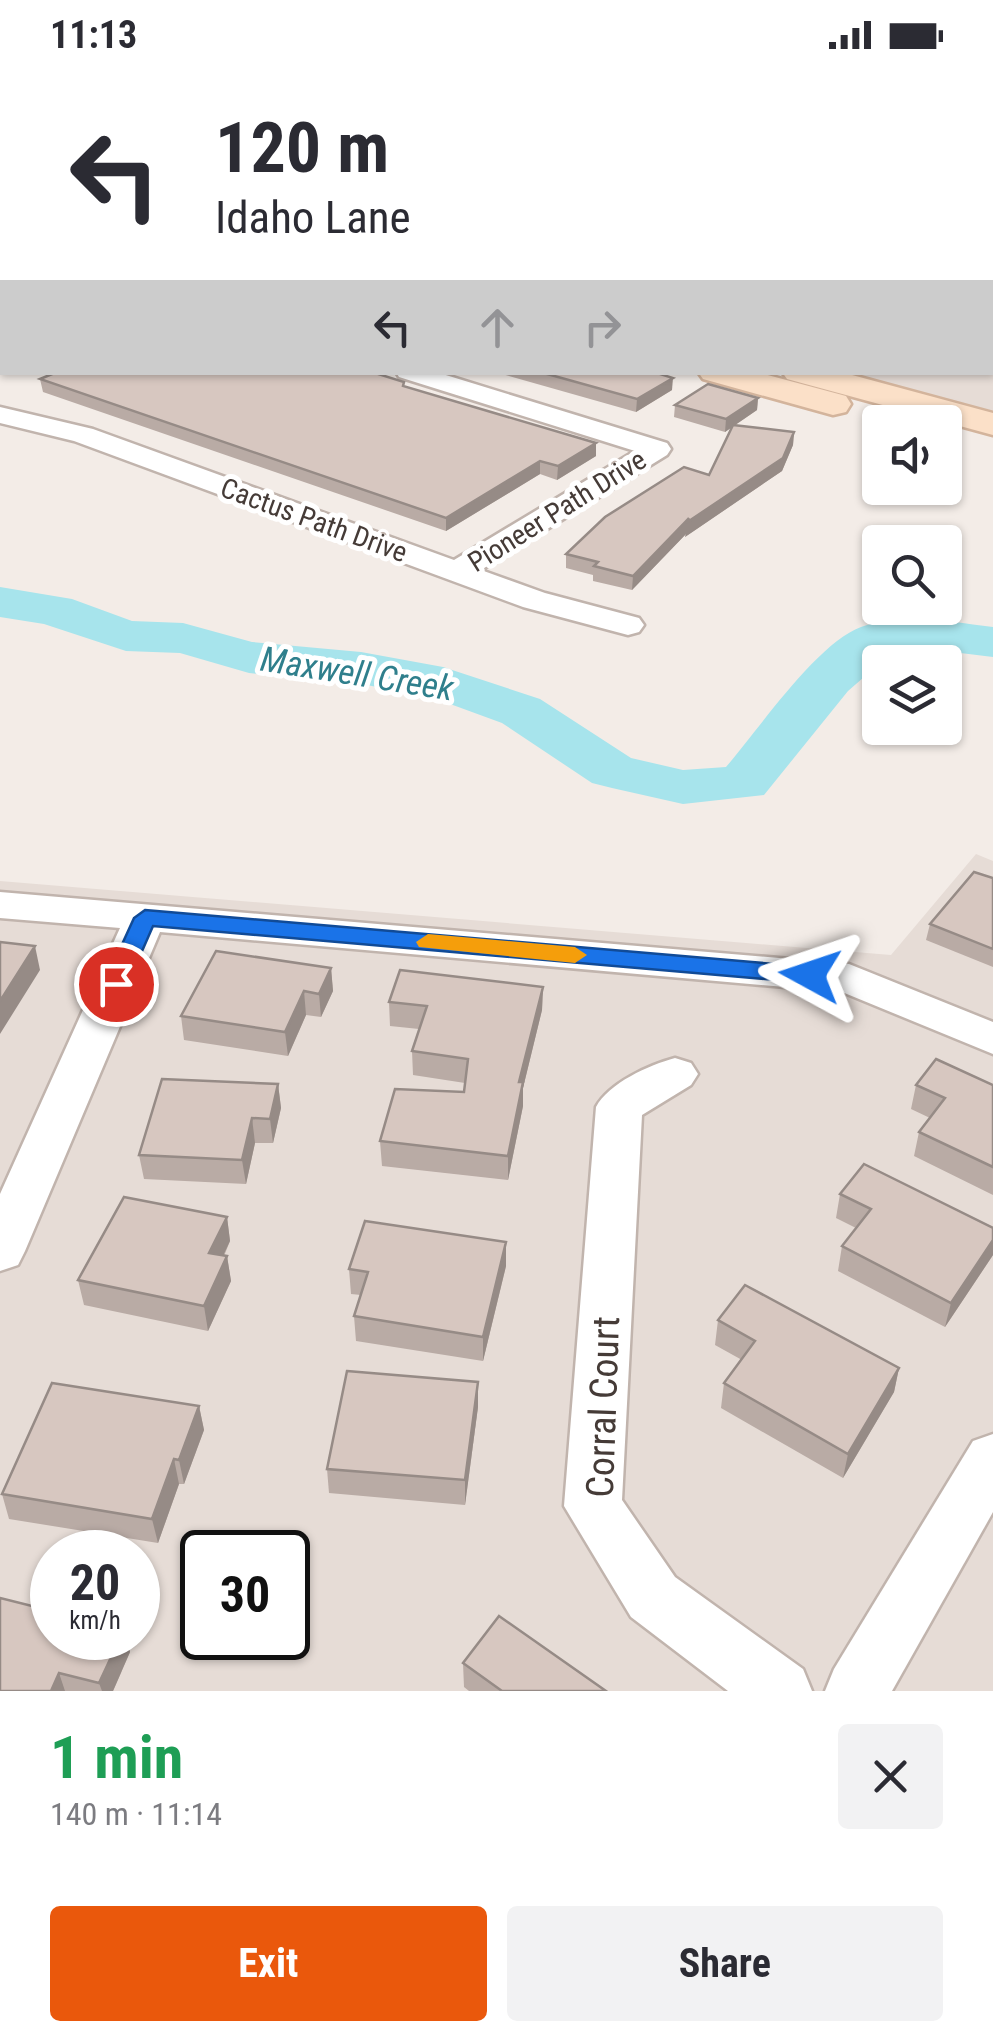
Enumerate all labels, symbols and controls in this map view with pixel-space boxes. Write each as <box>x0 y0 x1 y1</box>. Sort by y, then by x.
text: 11:13 <box>50 13 137 57</box>
text: 120 m <box>215 107 389 189</box>
icon: left <box>50 110 180 240</box>
text: Idaho Lane <box>215 191 411 244</box>
icon: left <box>365 300 420 355</box>
icon: ahead <box>470 300 525 355</box>
icon: right <box>575 300 630 355</box>
map controls <box>862 405 962 745</box>
button: sound <box>862 405 962 505</box>
street label: Pioneer Path Drive <box>462 443 652 579</box>
street label: Cactus Path Drive <box>216 471 412 569</box>
button: search <box>862 525 962 625</box>
water label: Maxwell Creek <box>258 639 457 710</box>
button: layers <box>862 645 962 745</box>
position arrow <box>758 923 862 1027</box>
pin <box>74 942 159 1027</box>
icon: arrive <box>89 957 144 1012</box>
street label: Corral Court <box>578 1316 628 1498</box>
speed limit sign: 30 <box>180 1530 310 1660</box>
text: 20 <box>70 1554 120 1612</box>
text: km/h <box>69 1606 121 1635</box>
text: 1 min <box>50 1722 183 1793</box>
button: close <box>838 1724 943 1829</box>
text: 140 m · 11:14 <box>50 1795 222 1833</box>
button: Exit <box>50 1906 487 2021</box>
button: Share <box>507 1906 943 2021</box>

